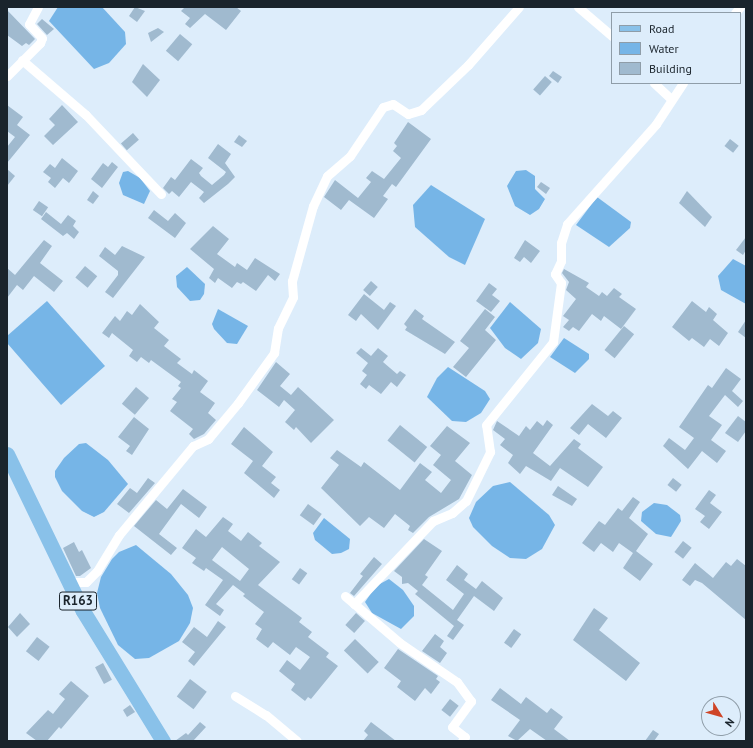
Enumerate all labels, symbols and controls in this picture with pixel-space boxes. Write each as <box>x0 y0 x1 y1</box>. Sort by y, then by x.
legend <box>611 12 741 84</box>
text: Road <box>649 21 674 36</box>
text: Water <box>649 41 679 56</box>
text: Building <box>649 61 692 76</box>
road number: R163 <box>59 590 97 612</box>
north arrow <box>701 696 741 736</box>
text: N <box>722 716 738 730</box>

